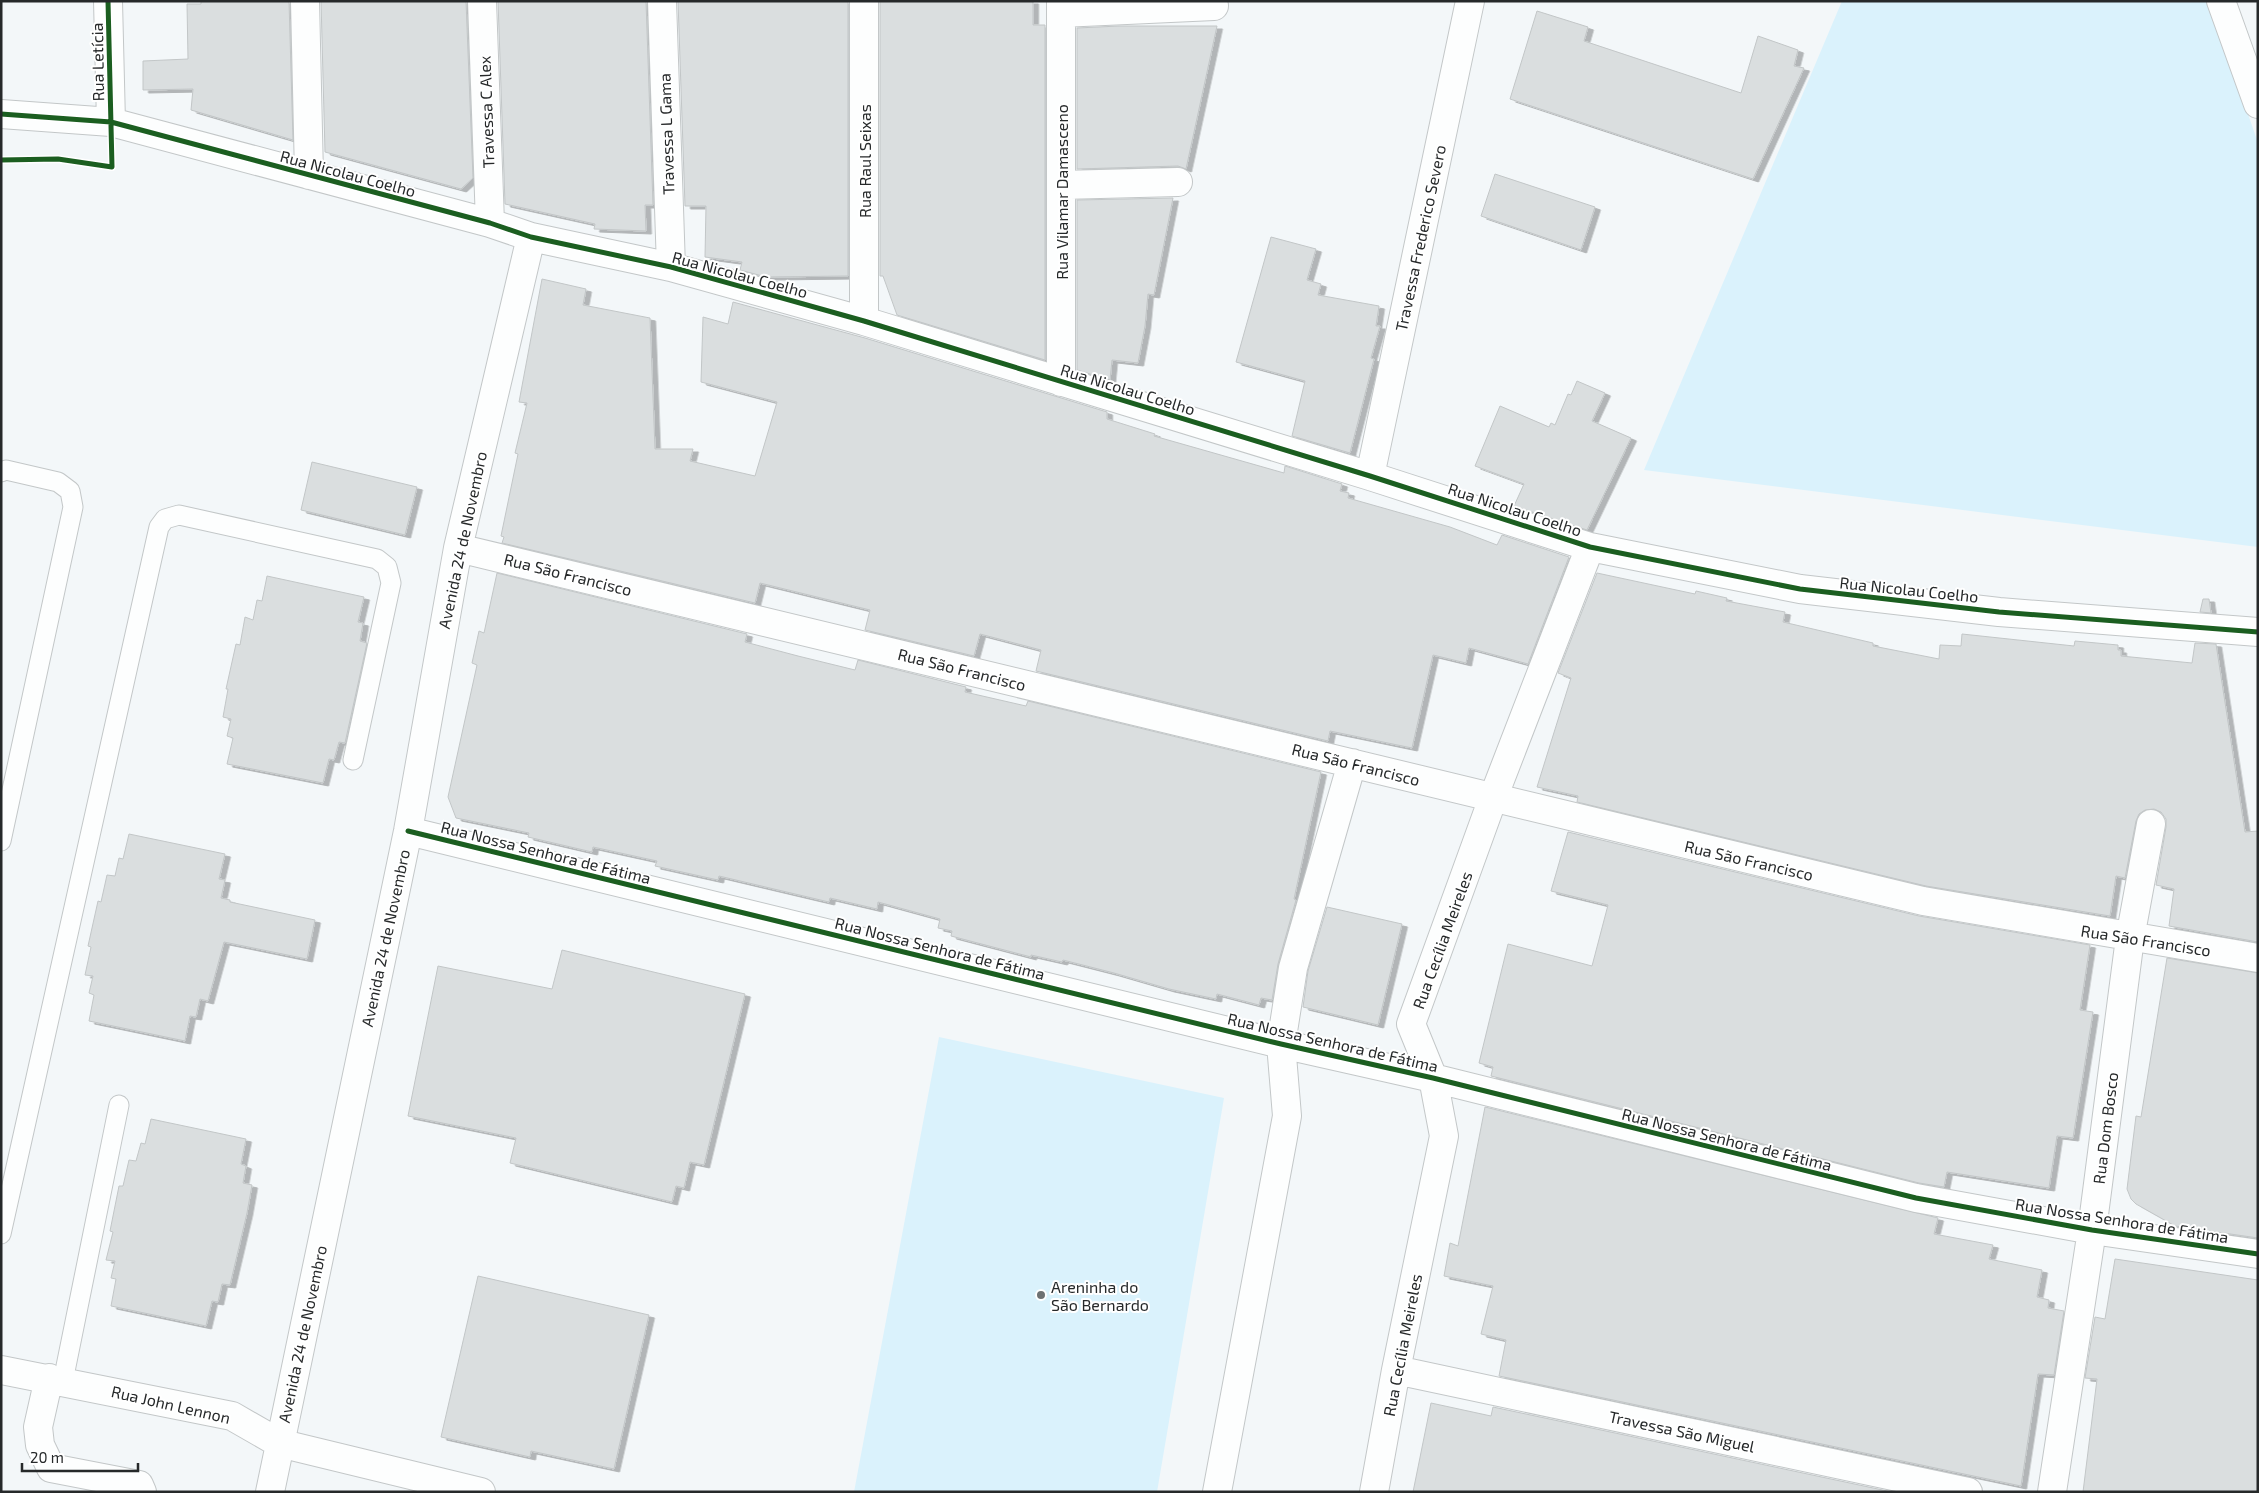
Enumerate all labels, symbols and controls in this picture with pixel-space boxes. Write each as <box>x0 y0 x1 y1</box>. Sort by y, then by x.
street label: Rua Letícia <box>87 22 107 102</box>
street label: Travessa C Alex <box>475 55 497 169</box>
street label: Travessa L Gama <box>654 73 678 195</box>
street label: Rua Raul Seixas <box>855 104 874 218</box>
street label: Rua Vilamar Damasceno <box>1052 104 1071 280</box>
street label: Travessa Frederico Severo <box>1391 143 1449 333</box>
street label: Rua Nicolau Coelho <box>278 146 418 200</box>
street label: Rua Nicolau Coelho <box>670 247 810 301</box>
street label: Rua Nicolau Coelho <box>1058 360 1198 418</box>
street label: Avenida 24 de Novembro <box>434 450 490 630</box>
street label: Rua Nicolau Coelho <box>1446 478 1584 540</box>
street label: Rua São Francisco <box>502 549 634 599</box>
street label: Rua Nicolau Coelho <box>1839 572 1979 606</box>
street label: Rua São Francisco <box>896 644 1028 694</box>
street label: Rua São Francisco <box>1290 739 1422 789</box>
street label: Rua Nossa Senhora de Fátima <box>439 817 653 887</box>
street label: Rua São Francisco <box>1683 836 1815 884</box>
street label: Avenida 24 de Novembro <box>357 848 413 1028</box>
street label: Rua Cecília Meireles <box>1408 869 1476 1011</box>
street label: Rua Nossa Senhora de Fátima <box>833 913 1047 983</box>
street label: Rua São Francisco <box>2080 920 2212 960</box>
street label: Rua Nossa Senhora de Fátima <box>1226 1008 1440 1076</box>
street label: Rua Dom Bosco <box>2089 1071 2121 1185</box>
street label: Rua Nossa Senhora de Fátima <box>1620 1104 1834 1174</box>
street label: Rua Nossa Senhora de Fátima <box>2014 1194 2230 1246</box>
street label: Avenida 24 de Novembro <box>274 1244 330 1424</box>
street label: Rua Cecília Meireles <box>1379 1272 1425 1418</box>
place label: Areninha do São Bernardo <box>1051 1277 1149 1314</box>
marker: Areninha do São Bernardo <box>1035 1289 1047 1301</box>
street label: Rua John Lennon <box>110 1381 232 1427</box>
street label: Travessa São Miguel <box>1607 1406 1757 1456</box>
scale bar <box>22 1440 139 1472</box>
text: 20 m <box>30 1448 64 1466</box>

